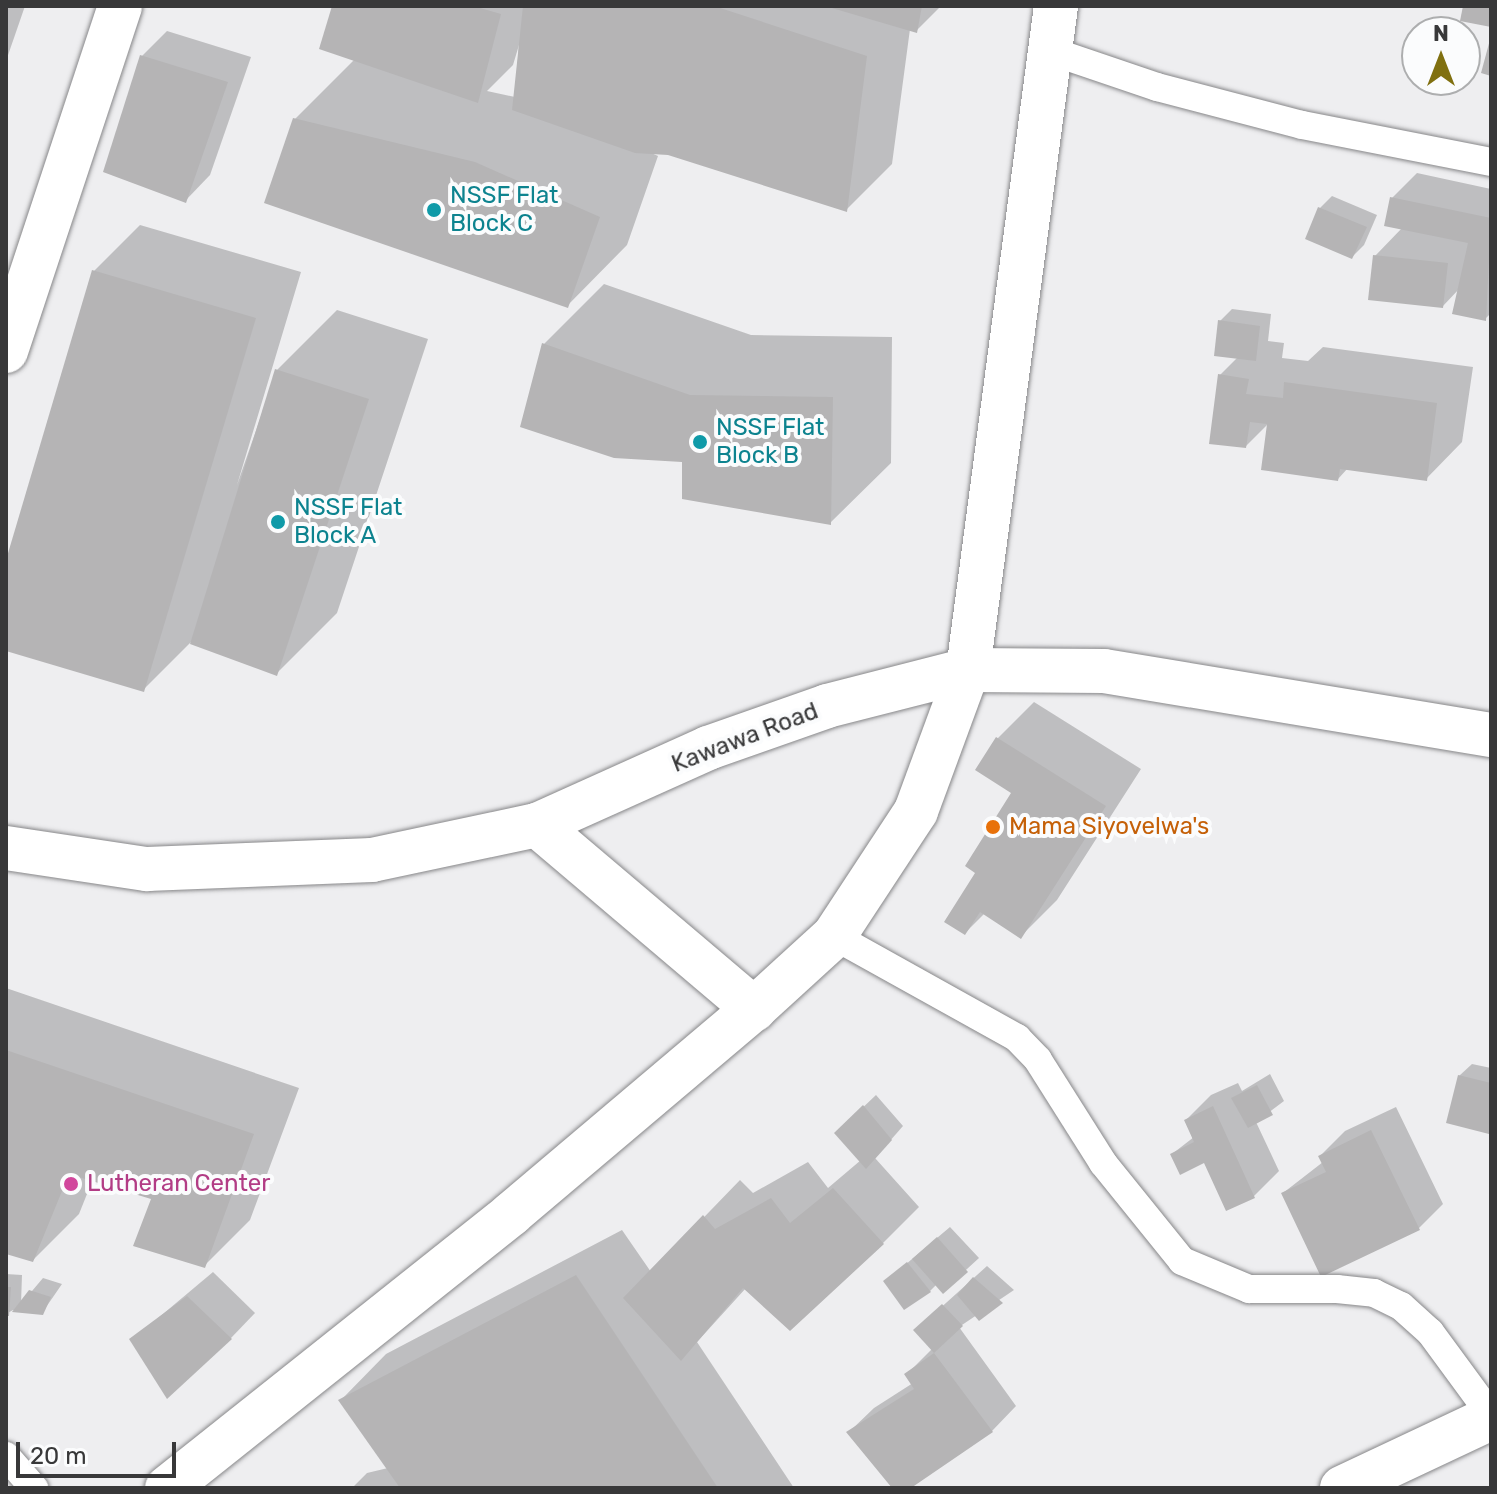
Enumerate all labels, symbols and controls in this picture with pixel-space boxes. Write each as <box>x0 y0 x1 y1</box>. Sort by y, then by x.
north arrow <box>1401 16 1481 96</box>
text: N <box>1433 20 1449 47</box>
place label: NSSF Flat Block C <box>450 182 559 238</box>
marker: NSSF Flat Block C <box>425 201 443 219</box>
place label: NSSF Flat Block B <box>716 414 825 470</box>
marker: NSSF Flat Block B <box>691 433 709 451</box>
place label: NSSF Flat Block A <box>294 494 403 550</box>
marker: NSSF Flat Block A <box>269 513 287 531</box>
street label: Kawawa Road <box>668 697 822 779</box>
place label: Mama Siyovelwa's <box>1009 813 1209 841</box>
marker: Mama Siyovelwa's <box>984 818 1002 836</box>
place label: Lutheran Center <box>87 1170 270 1198</box>
marker: Lutheran Center <box>62 1175 80 1193</box>
scale bar <box>20 1426 180 1476</box>
text: 20 m <box>30 1442 87 1470</box>

